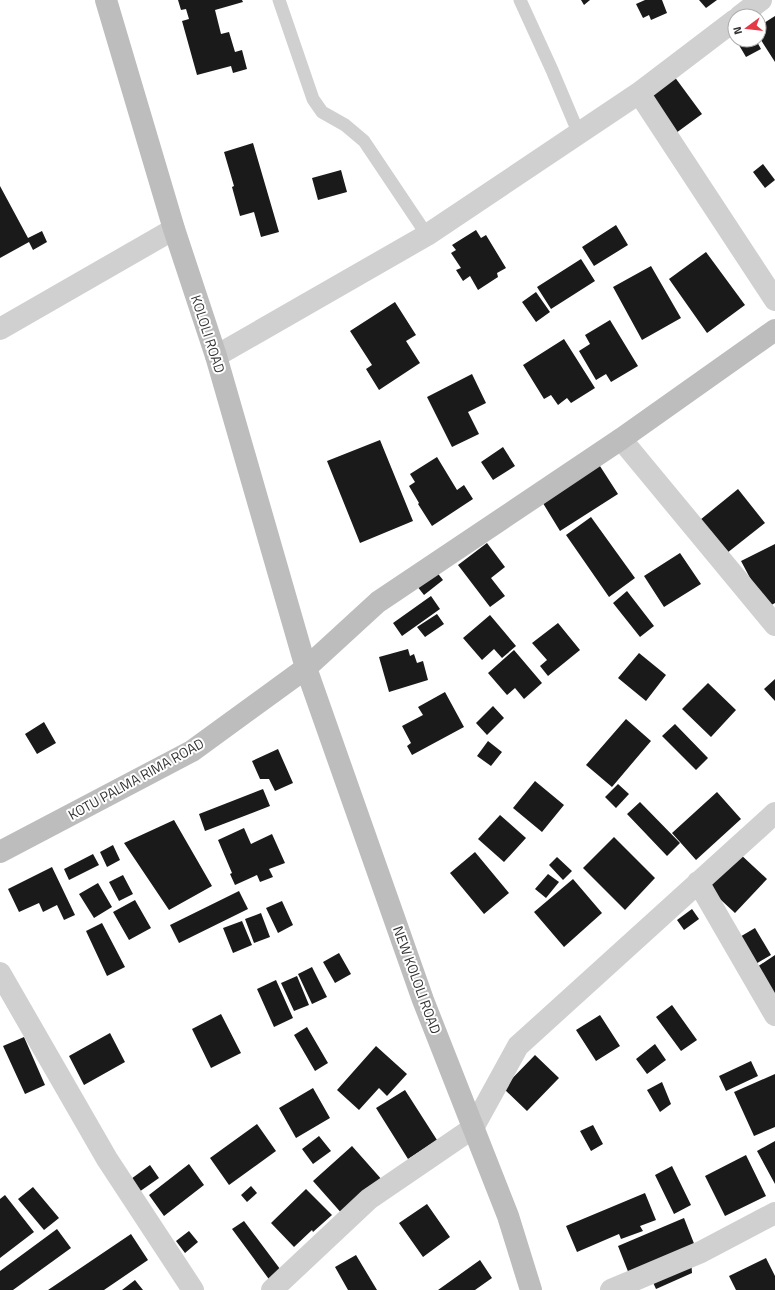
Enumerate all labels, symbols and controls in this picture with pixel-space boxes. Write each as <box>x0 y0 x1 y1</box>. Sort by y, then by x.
north arrow <box>727 8 767 48</box>
text: N <box>729 25 746 36</box>
street label: KOLOLI ROAD <box>186 292 231 376</box>
street label: KOTU PALMA RIMA ROAD <box>64 732 208 825</box>
street label: NEW KOLOLI ROAD <box>388 923 447 1037</box>

